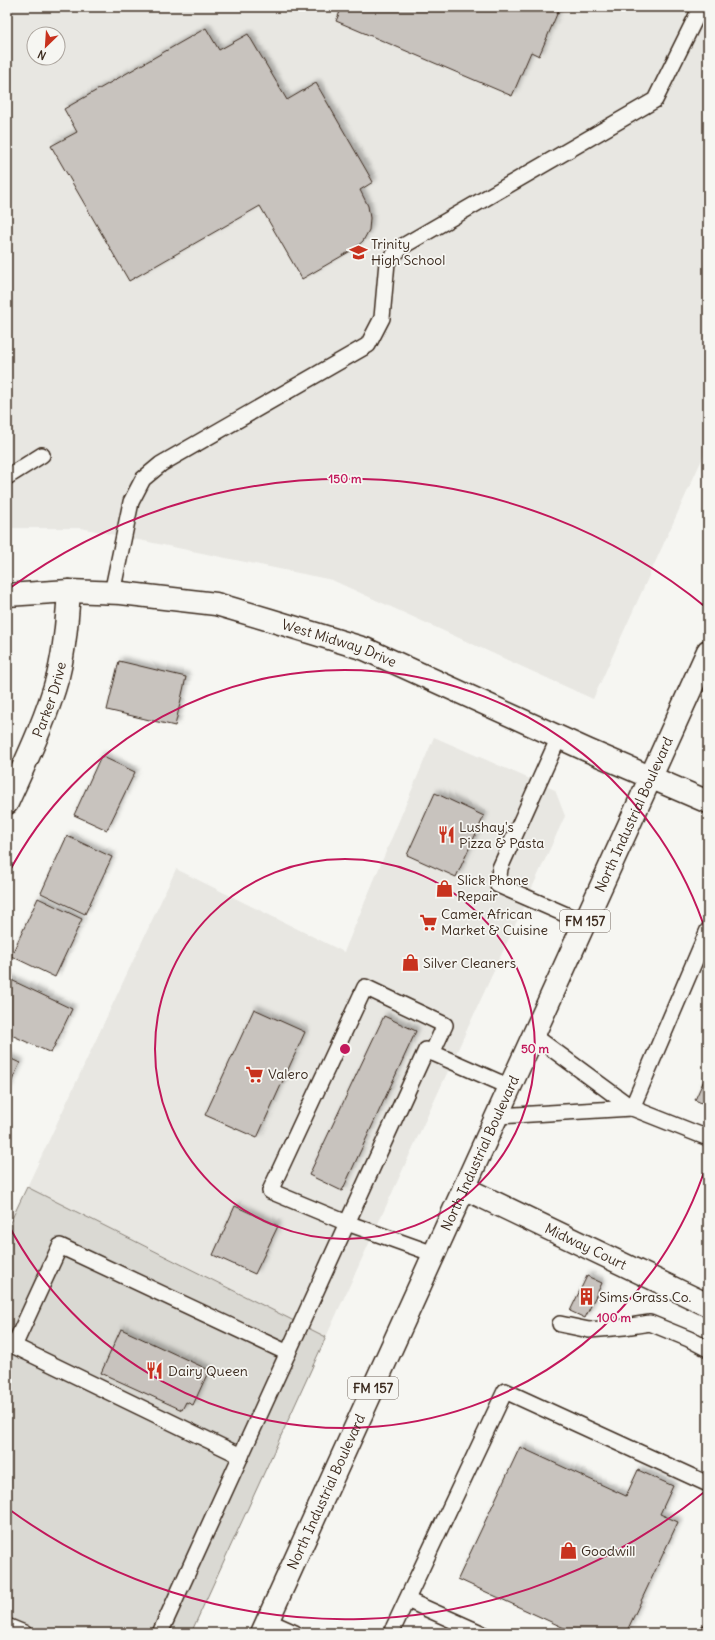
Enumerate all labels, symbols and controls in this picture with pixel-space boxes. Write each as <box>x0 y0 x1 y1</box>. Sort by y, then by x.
north arrow <box>26 26 66 66</box>
text: N <box>35 47 48 63</box>
place label: Trinity High School <box>371 235 445 269</box>
school or university icon: Trinity High School <box>348 242 368 262</box>
text: 150 m <box>329 471 362 486</box>
street label: West Midway Drive <box>280 615 399 671</box>
street label: Parker Drive <box>28 660 70 740</box>
street label: North Industrial Boulevard <box>591 734 677 895</box>
place label: Lushay's Pizza & Pasta <box>459 818 544 852</box>
restaurant icon: Lushay's Pizza & Pasta <box>436 825 456 845</box>
place label: Slick Phone Repair <box>457 871 529 905</box>
shop icon: Slick Phone Repair <box>434 878 454 898</box>
place label: Camer African Market & Cuisine <box>441 905 548 939</box>
road number: FM 157 <box>560 910 610 932</box>
supermarket icon: Camer African Market & Cuisine <box>418 912 438 932</box>
shop icon: Silver Cleaners <box>400 953 420 973</box>
place label: Silver Cleaners <box>423 954 516 972</box>
text: 50 m <box>521 1041 550 1056</box>
centre of rings <box>338 1042 352 1056</box>
supermarket icon: Valero <box>245 1064 265 1084</box>
place label: Valero <box>268 1065 308 1083</box>
street label: North Industrial Boulevard <box>437 1073 523 1234</box>
street label: Midway Court <box>542 1219 630 1274</box>
building icon: Sims Grass Co. <box>576 1287 596 1307</box>
place label: Sims Grass Co. <box>599 1288 692 1306</box>
text: 100 m <box>597 1310 631 1325</box>
restaurant icon: Dairy Queen <box>145 1361 165 1381</box>
place label: Dairy Queen <box>168 1362 248 1380</box>
road number: FM 157 <box>348 1377 398 1399</box>
street label: North Industrial Boulevard <box>283 1411 369 1572</box>
shop icon: Goodwill <box>558 1541 578 1561</box>
place label: Goodwill <box>581 1542 636 1560</box>

